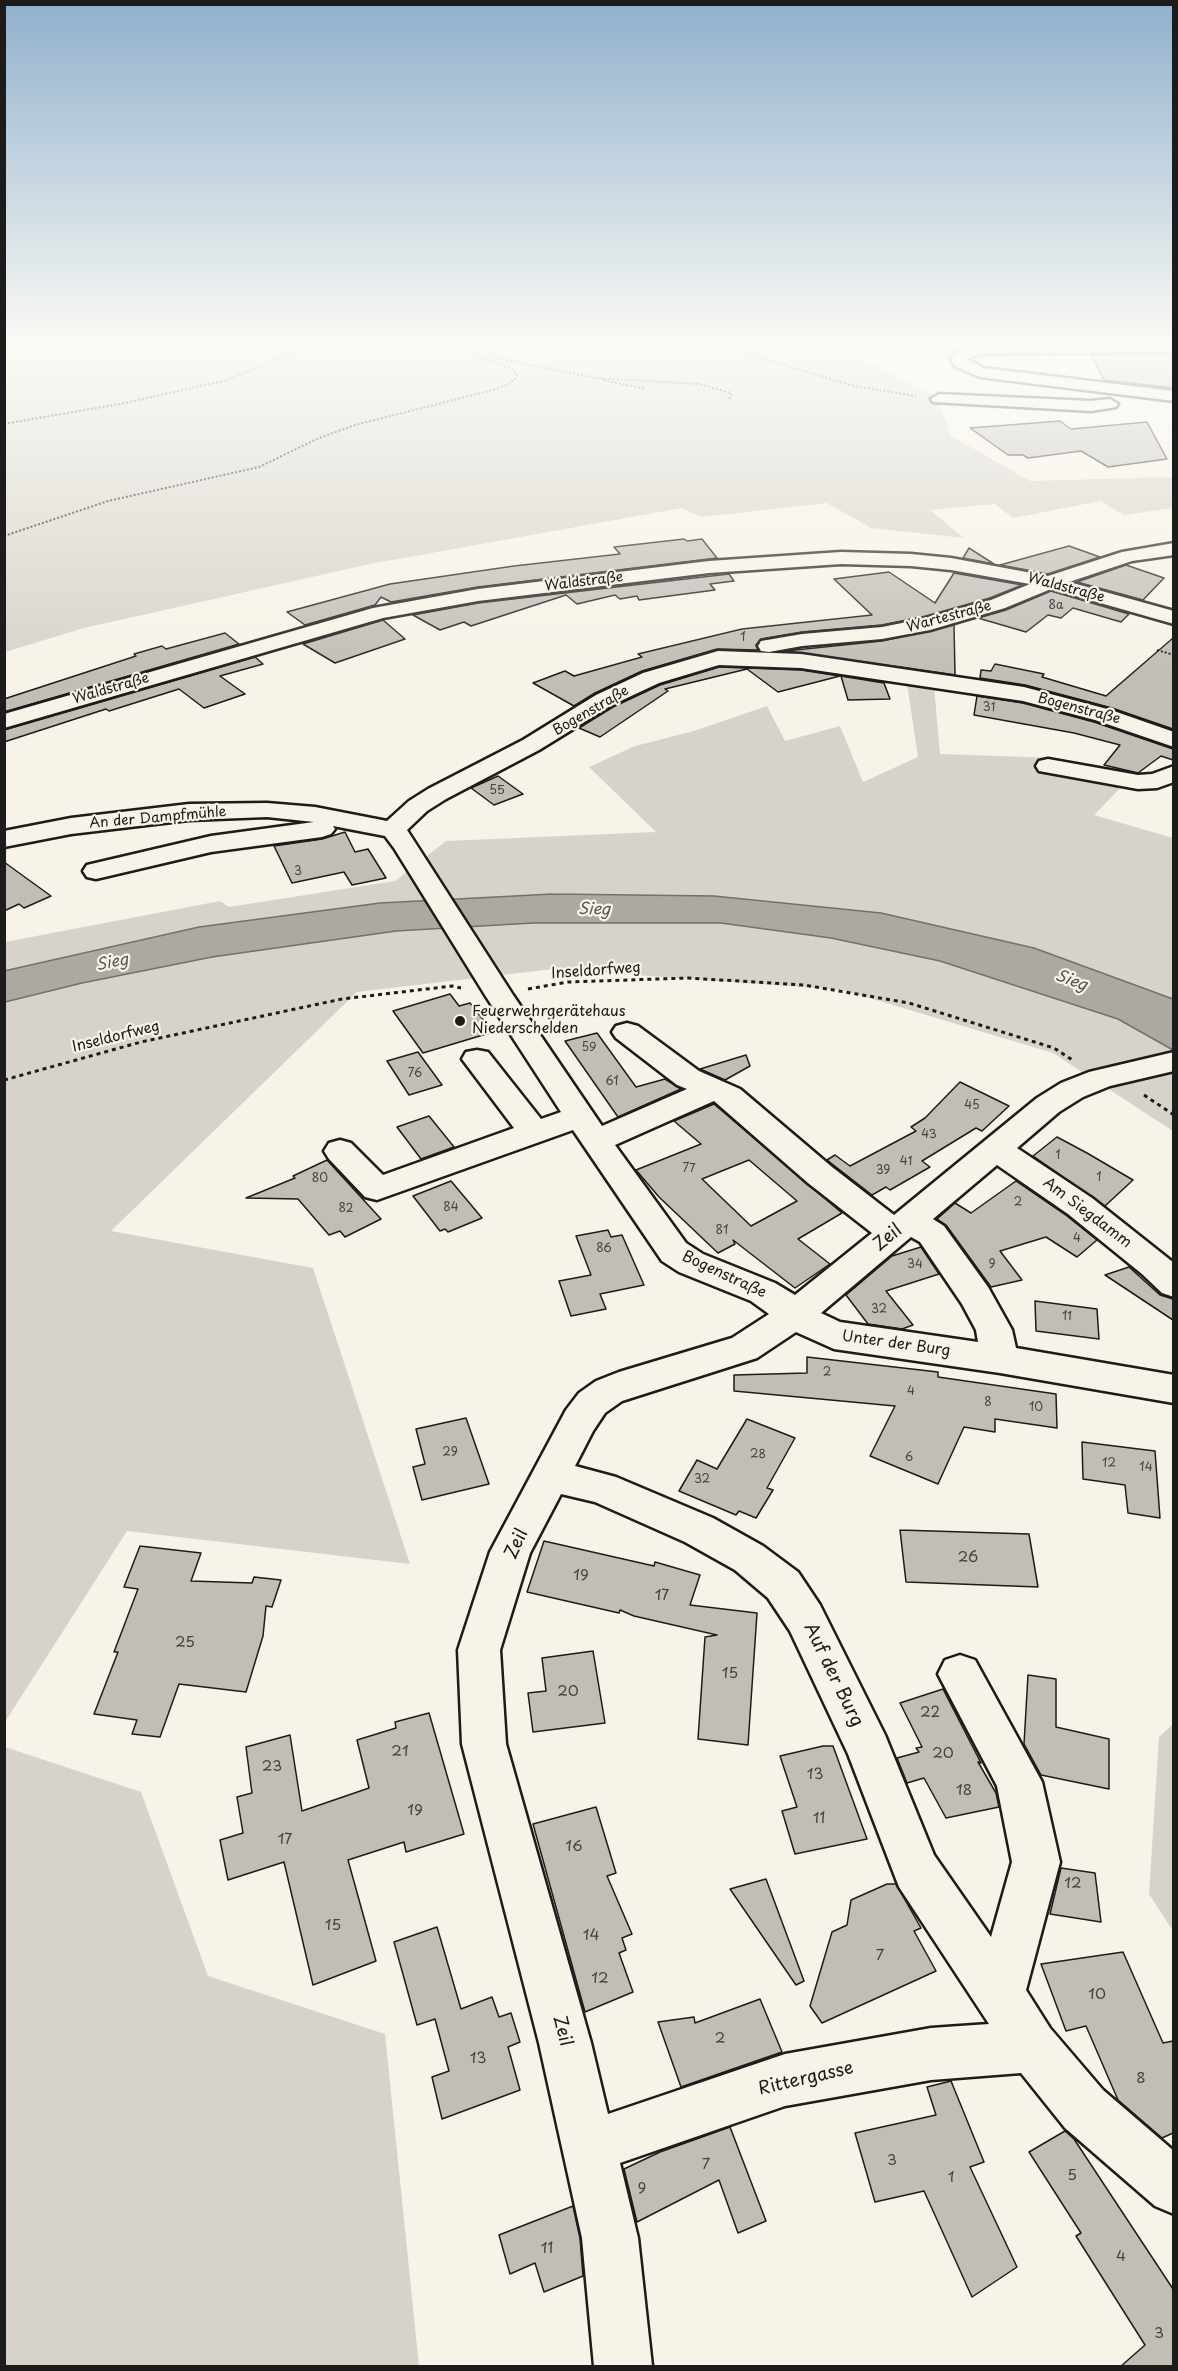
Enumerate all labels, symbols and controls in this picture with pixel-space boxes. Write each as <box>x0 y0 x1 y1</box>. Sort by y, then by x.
street label: Waldstraße <box>544 569 624 595</box>
street label: Waldstraße <box>1026 570 1106 606</box>
street label: Wartestraße <box>905 598 993 636</box>
house number: 8a <box>1049 599 1063 613</box>
house number: 1 <box>740 631 746 645</box>
street label: Waldstraße <box>71 670 151 708</box>
street label: Bogenstraße <box>550 682 632 740</box>
street label: Bogenstraße <box>1036 690 1122 728</box>
house number: 31 <box>983 701 995 715</box>
house number: 55 <box>489 784 505 798</box>
street label: An der Dampfmühle <box>89 804 227 832</box>
house number: 3 <box>294 865 302 879</box>
water label: Sieg <box>578 900 610 920</box>
water label: Sieg <box>94 950 130 976</box>
street label: Inseldorfweg <box>551 959 641 983</box>
water label: Sieg <box>1053 966 1089 996</box>
place label: Feuerwehrgerätehaus Niederschelden <box>472 1003 626 1038</box>
marker: Feuerwehrgerätehaus Niederschelden <box>453 1014 467 1028</box>
street label: Inseldorfweg <box>70 1017 162 1057</box>
house number: 59 <box>582 1041 596 1055</box>
house number: 76 <box>408 1067 422 1081</box>
house number: 61 <box>605 1075 619 1089</box>
house number: 45 <box>964 1099 980 1113</box>
house number: 43 <box>921 1128 937 1142</box>
house number: 1 <box>1055 1149 1061 1163</box>
house number: 41 <box>900 1155 912 1169</box>
house number: 77 <box>682 1162 696 1176</box>
house number: 39 <box>876 1164 890 1178</box>
house number: 1 <box>1096 1171 1102 1185</box>
house number: 80 <box>312 1172 328 1186</box>
street label: Am Siegdamm <box>1039 1174 1135 1252</box>
house number: 2 <box>1014 1196 1022 1210</box>
house number: 84 <box>443 1201 459 1215</box>
house number: 82 <box>339 1202 353 1216</box>
street label: Zeil <box>869 1220 907 1256</box>
house number: 81 <box>716 1224 728 1238</box>
house number: 4 <box>1073 1232 1081 1246</box>
house number: 86 <box>596 1242 612 1256</box>
street label: Bogenstraße <box>679 1248 769 1302</box>
house number: 34 <box>907 1258 923 1272</box>
house number: 9 <box>988 1258 996 1272</box>
house number: 32 <box>871 1303 887 1317</box>
house number: 11 <box>1062 1310 1072 1324</box>
street label: Unter der Burg <box>841 1327 951 1361</box>
house number: 2 <box>823 1366 831 1380</box>
house number: 4 <box>907 1385 915 1399</box>
house number: 8 <box>984 1396 992 1410</box>
house number: 10 <box>1029 1401 1043 1415</box>
house number: 29 <box>442 1446 458 1460</box>
house number: 28 <box>750 1448 766 1462</box>
house number: 6 <box>905 1451 913 1465</box>
house number: 12 <box>1102 1457 1116 1471</box>
house number: 14 <box>1139 1461 1153 1475</box>
house number: 32 <box>694 1473 710 1487</box>
street label: Zeil <box>501 1525 533 1563</box>
house number: 26 <box>958 1549 978 1567</box>
house number: 19 <box>573 1567 589 1585</box>
house number: 17 <box>655 1587 669 1605</box>
street label: Auf der Burg <box>799 1620 867 1730</box>
house number: 25 <box>175 1634 195 1652</box>
house number: 15 <box>722 1665 738 1683</box>
house number: 20 <box>557 1683 579 1701</box>
house number: 22 <box>920 1704 940 1722</box>
house number: 21 <box>391 1743 409 1761</box>
house number: 20 <box>932 1745 954 1763</box>
house number: 23 <box>262 1758 282 1776</box>
house number: 13 <box>807 1766 823 1784</box>
house number: 18 <box>956 1782 972 1800</box>
house number: 19 <box>407 1802 423 1820</box>
house number: 11 <box>813 1810 825 1828</box>
house number: 17 <box>278 1831 292 1849</box>
house number: 16 <box>565 1838 583 1856</box>
house number: 12 <box>1064 1875 1082 1893</box>
house number: 15 <box>325 1917 341 1935</box>
house number: 14 <box>583 1927 599 1945</box>
house number: 7 <box>876 1947 884 1965</box>
house number: 12 <box>591 1970 609 1988</box>
house number: 10 <box>1088 1986 1106 2004</box>
street label: Zeil <box>548 2013 576 2049</box>
house number: 2 <box>715 2030 725 2048</box>
house number: 13 <box>470 2050 486 2068</box>
street label: Rittergasse <box>756 2058 856 2100</box>
house number: 8 <box>1136 2070 1146 2088</box>
house number: 3 <box>887 2152 897 2170</box>
house number: 7 <box>702 2156 710 2174</box>
house number: 5 <box>1067 2167 1077 2185</box>
house number: 1 <box>948 2169 954 2187</box>
house number: 9 <box>638 2180 646 2198</box>
house number: 11 <box>541 2240 553 2258</box>
house number: 4 <box>1116 2248 1126 2266</box>
house number: 3 <box>1154 2325 1164 2343</box>

